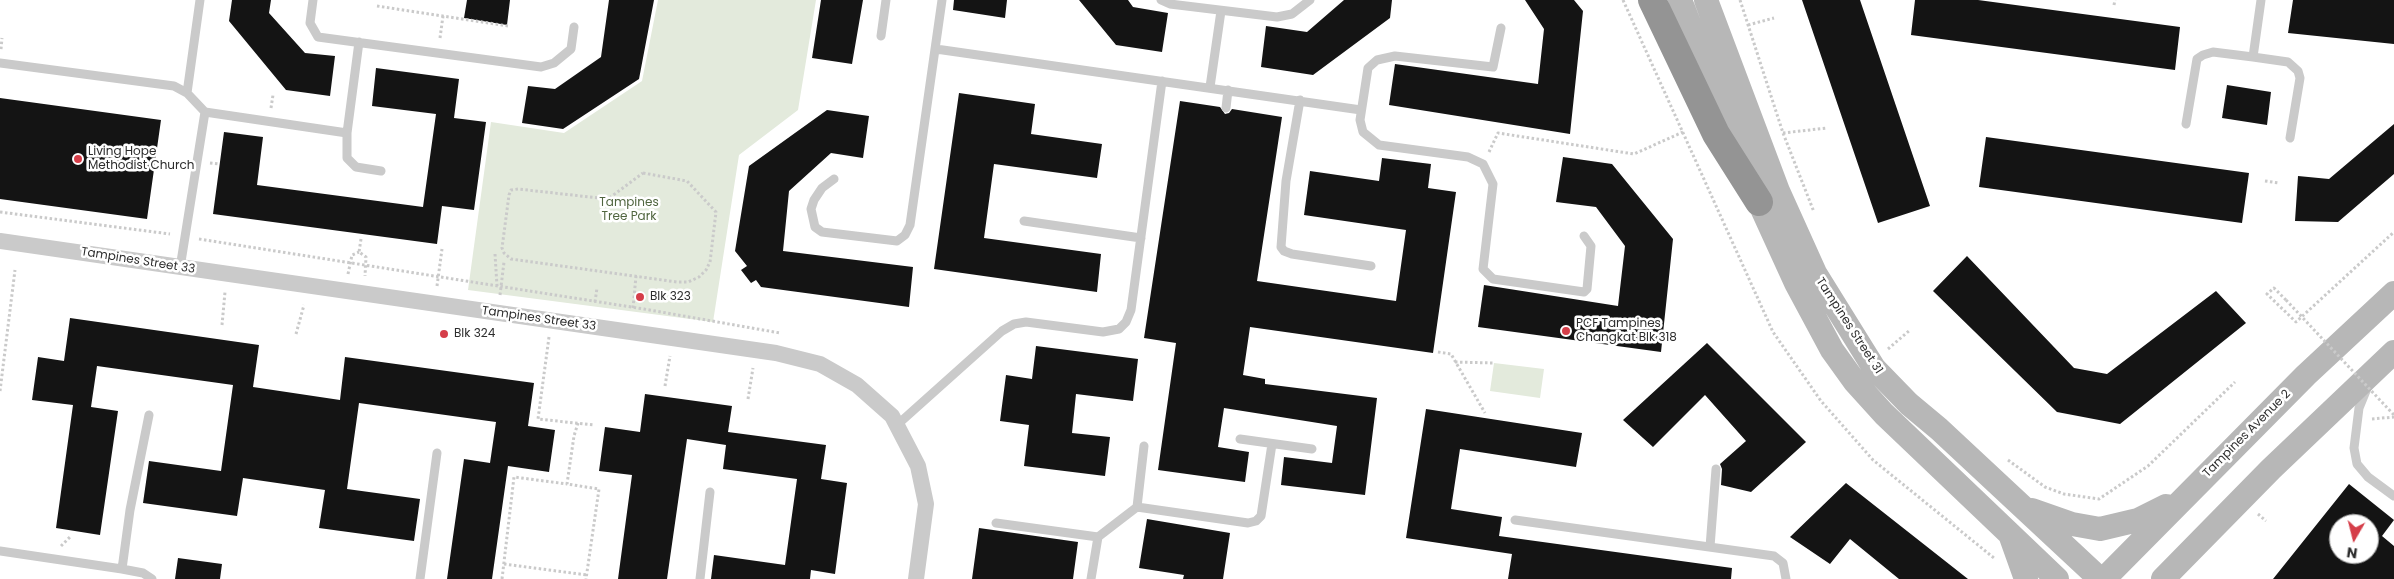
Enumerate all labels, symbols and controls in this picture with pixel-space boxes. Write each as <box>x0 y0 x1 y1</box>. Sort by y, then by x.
place label: Living Hope Methodist Church <box>88 145 194 173</box>
marker: Living Hope Methodist Church <box>72 153 84 165</box>
park label: Tampines Tree Park <box>599 196 659 224</box>
street label: Tampines Street 33 <box>80 245 196 277</box>
street label: Tampines Street 31 <box>1812 275 1886 377</box>
place label: Blk 323 <box>650 290 691 304</box>
marker: Blk 323 <box>634 291 646 303</box>
street label: Tampines Street 33 <box>481 304 597 334</box>
place label: PCF Tampines Changkat Blk 318 <box>1576 317 1677 345</box>
marker: PCF Tampines Changkat Blk 318 <box>1560 325 1572 337</box>
place label: Blk 324 <box>454 327 495 341</box>
marker: Blk 324 <box>438 328 450 340</box>
street label: Tampines Avenue 2 <box>2200 387 2294 481</box>
north arrow <box>2329 514 2379 564</box>
text: N <box>2345 542 2359 563</box>

